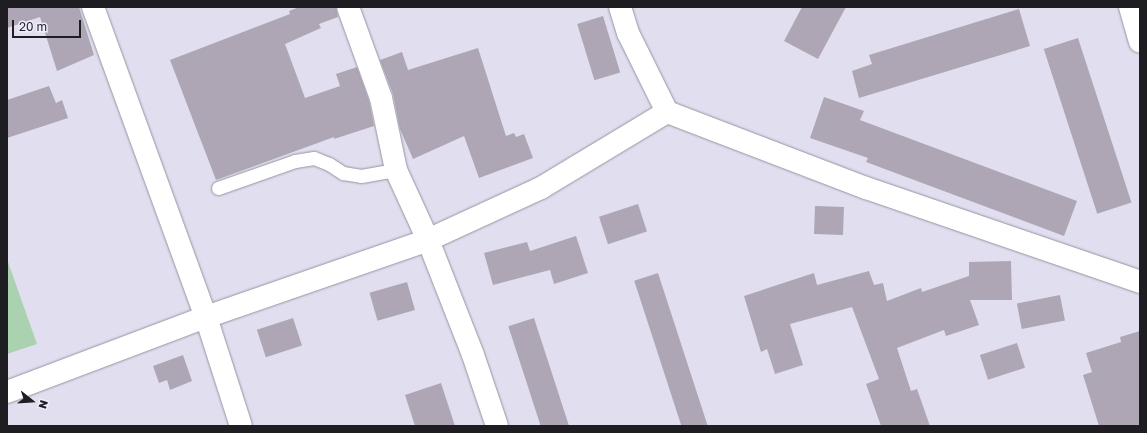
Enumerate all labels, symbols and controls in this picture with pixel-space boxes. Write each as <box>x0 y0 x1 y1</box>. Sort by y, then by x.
scale bar <box>14 12 83 38</box>
text: 20 m <box>19 19 47 34</box>
north arrow <box>12 381 52 421</box>
text: N <box>37 399 51 411</box>

